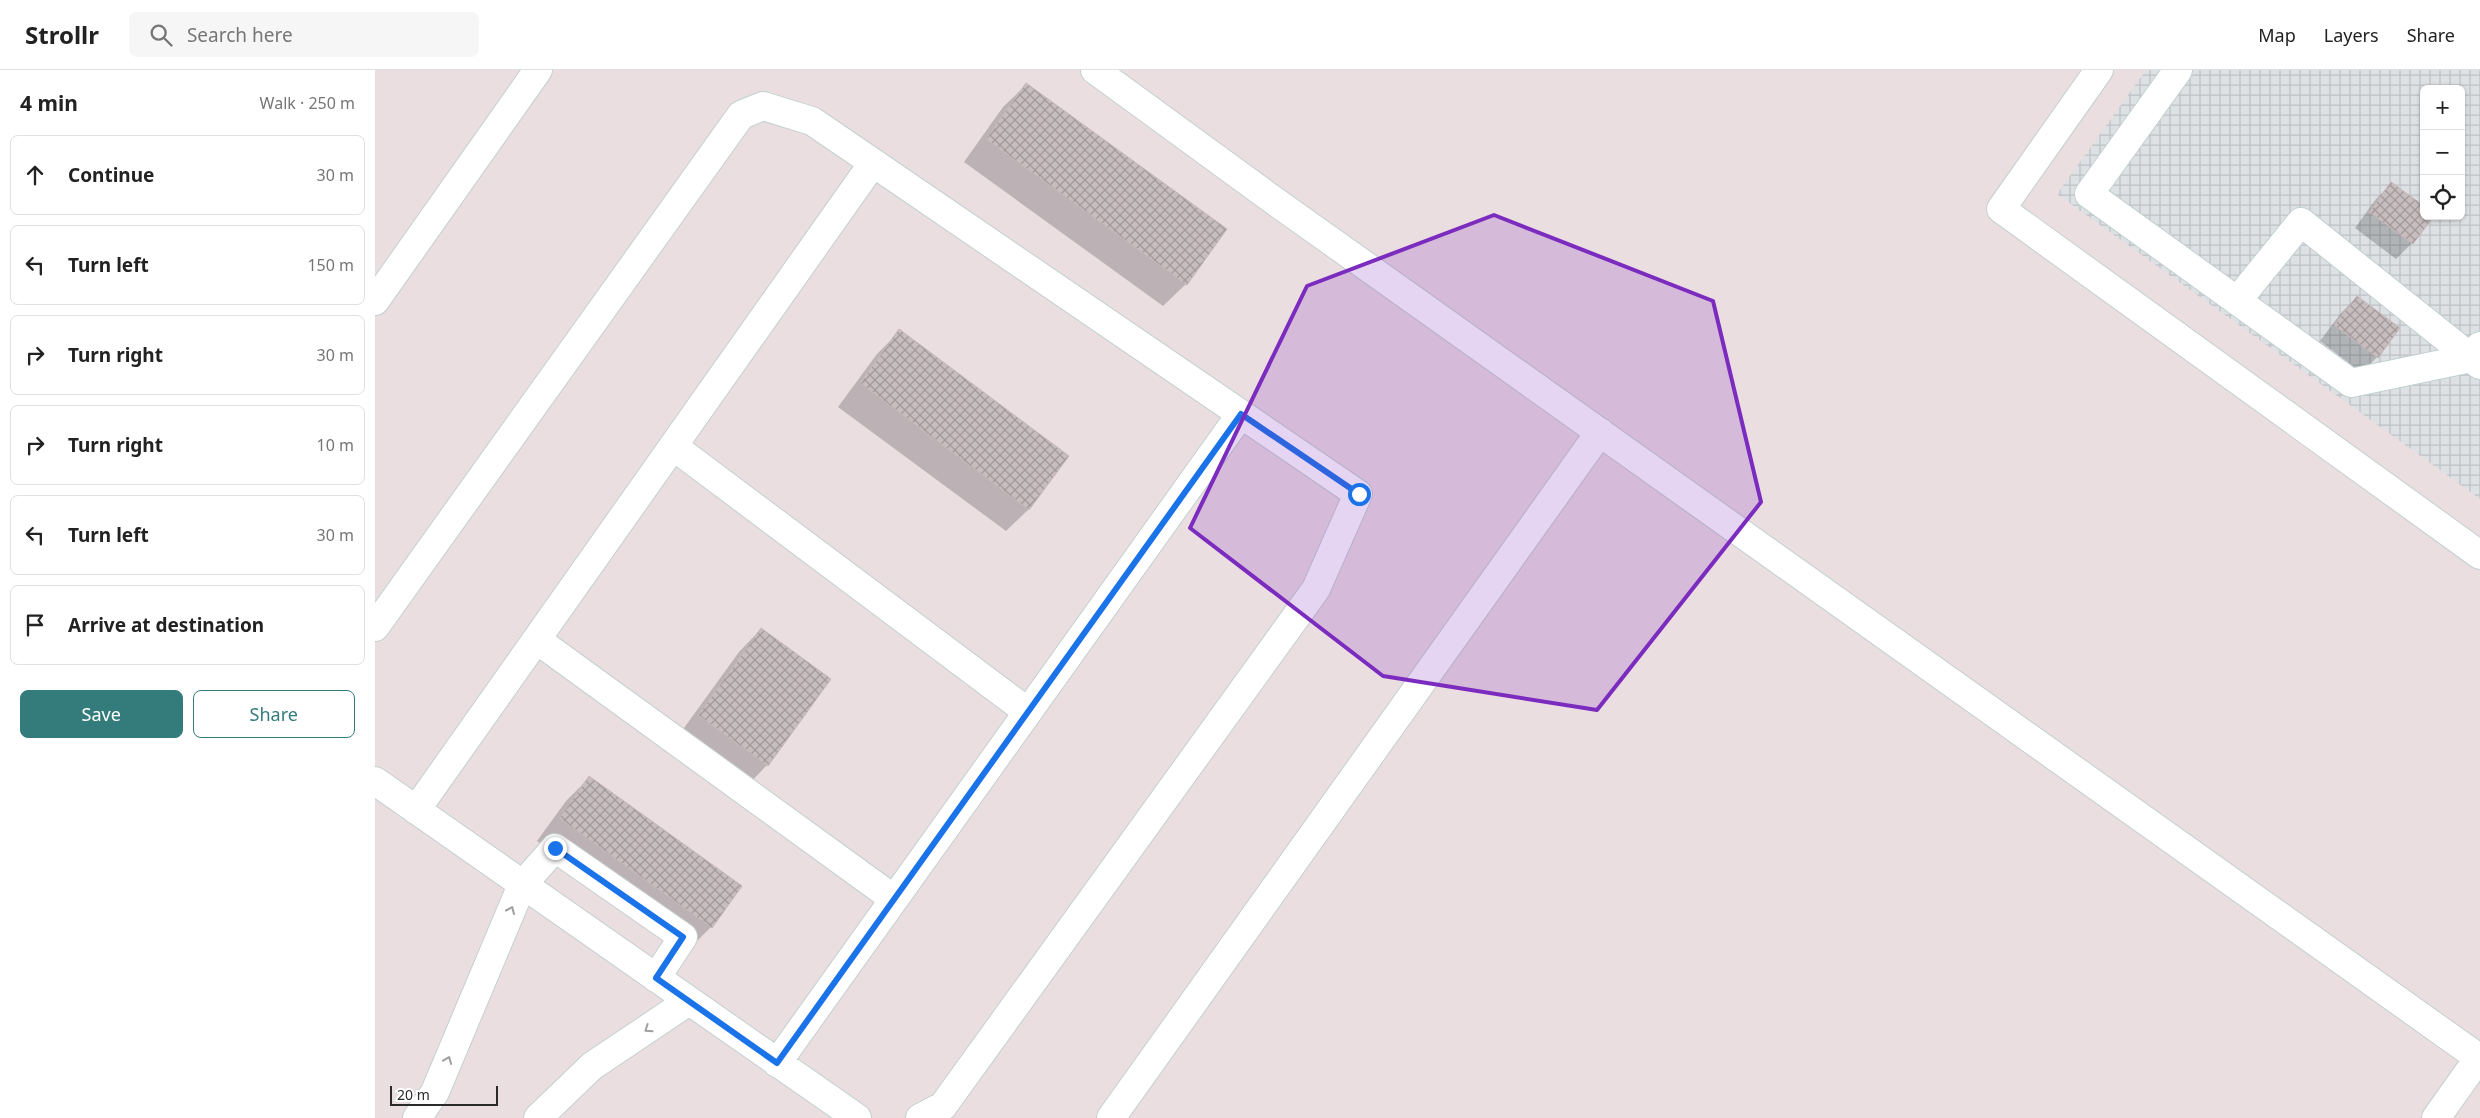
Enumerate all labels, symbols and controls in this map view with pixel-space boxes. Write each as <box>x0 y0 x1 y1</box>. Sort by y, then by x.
search box <box>129 12 479 57</box>
text: Strollr <box>25 18 99 51</box>
icon: search <box>147 21 175 49</box>
text: Search here <box>187 22 293 48</box>
text: Map <box>2258 23 2296 47</box>
text: Layers <box>2324 23 2379 47</box>
text: Share <box>2407 23 2455 47</box>
map controls <box>2420 85 2465 220</box>
button: + <box>2420 85 2465 130</box>
text: 4 min <box>20 89 78 117</box>
text: Walk · 250 m <box>260 92 355 114</box>
button: − <box>2420 130 2465 175</box>
icon: ahead <box>21 161 49 189</box>
text: Continue <box>68 162 154 188</box>
text: 30 m <box>317 164 354 186</box>
button: locate <box>2420 175 2465 220</box>
icon: left <box>21 251 49 279</box>
text: Turn left <box>68 252 149 278</box>
text: 150 m <box>307 254 354 276</box>
icon: right <box>21 341 49 369</box>
text: Turn right <box>68 342 163 368</box>
text: 30 m <box>317 344 354 366</box>
icon: right <box>21 431 49 459</box>
text: Turn right <box>68 432 163 458</box>
text: 10 m <box>317 434 354 456</box>
route start <box>1348 483 1371 506</box>
icon: left <box>21 521 49 549</box>
text: Turn left <box>68 522 149 548</box>
text: 30 m <box>317 524 354 546</box>
icon: arrive <box>21 611 49 639</box>
text: Arrive at destination <box>68 612 264 638</box>
button: Save <box>20 690 183 738</box>
button: Share <box>193 690 355 738</box>
route end <box>544 837 567 860</box>
one-way arrow <box>505 906 516 915</box>
one-way arrow <box>645 1022 654 1032</box>
one-way arrow <box>442 1056 453 1065</box>
scale bar <box>390 1083 497 1106</box>
text: 20 m <box>397 1085 430 1104</box>

